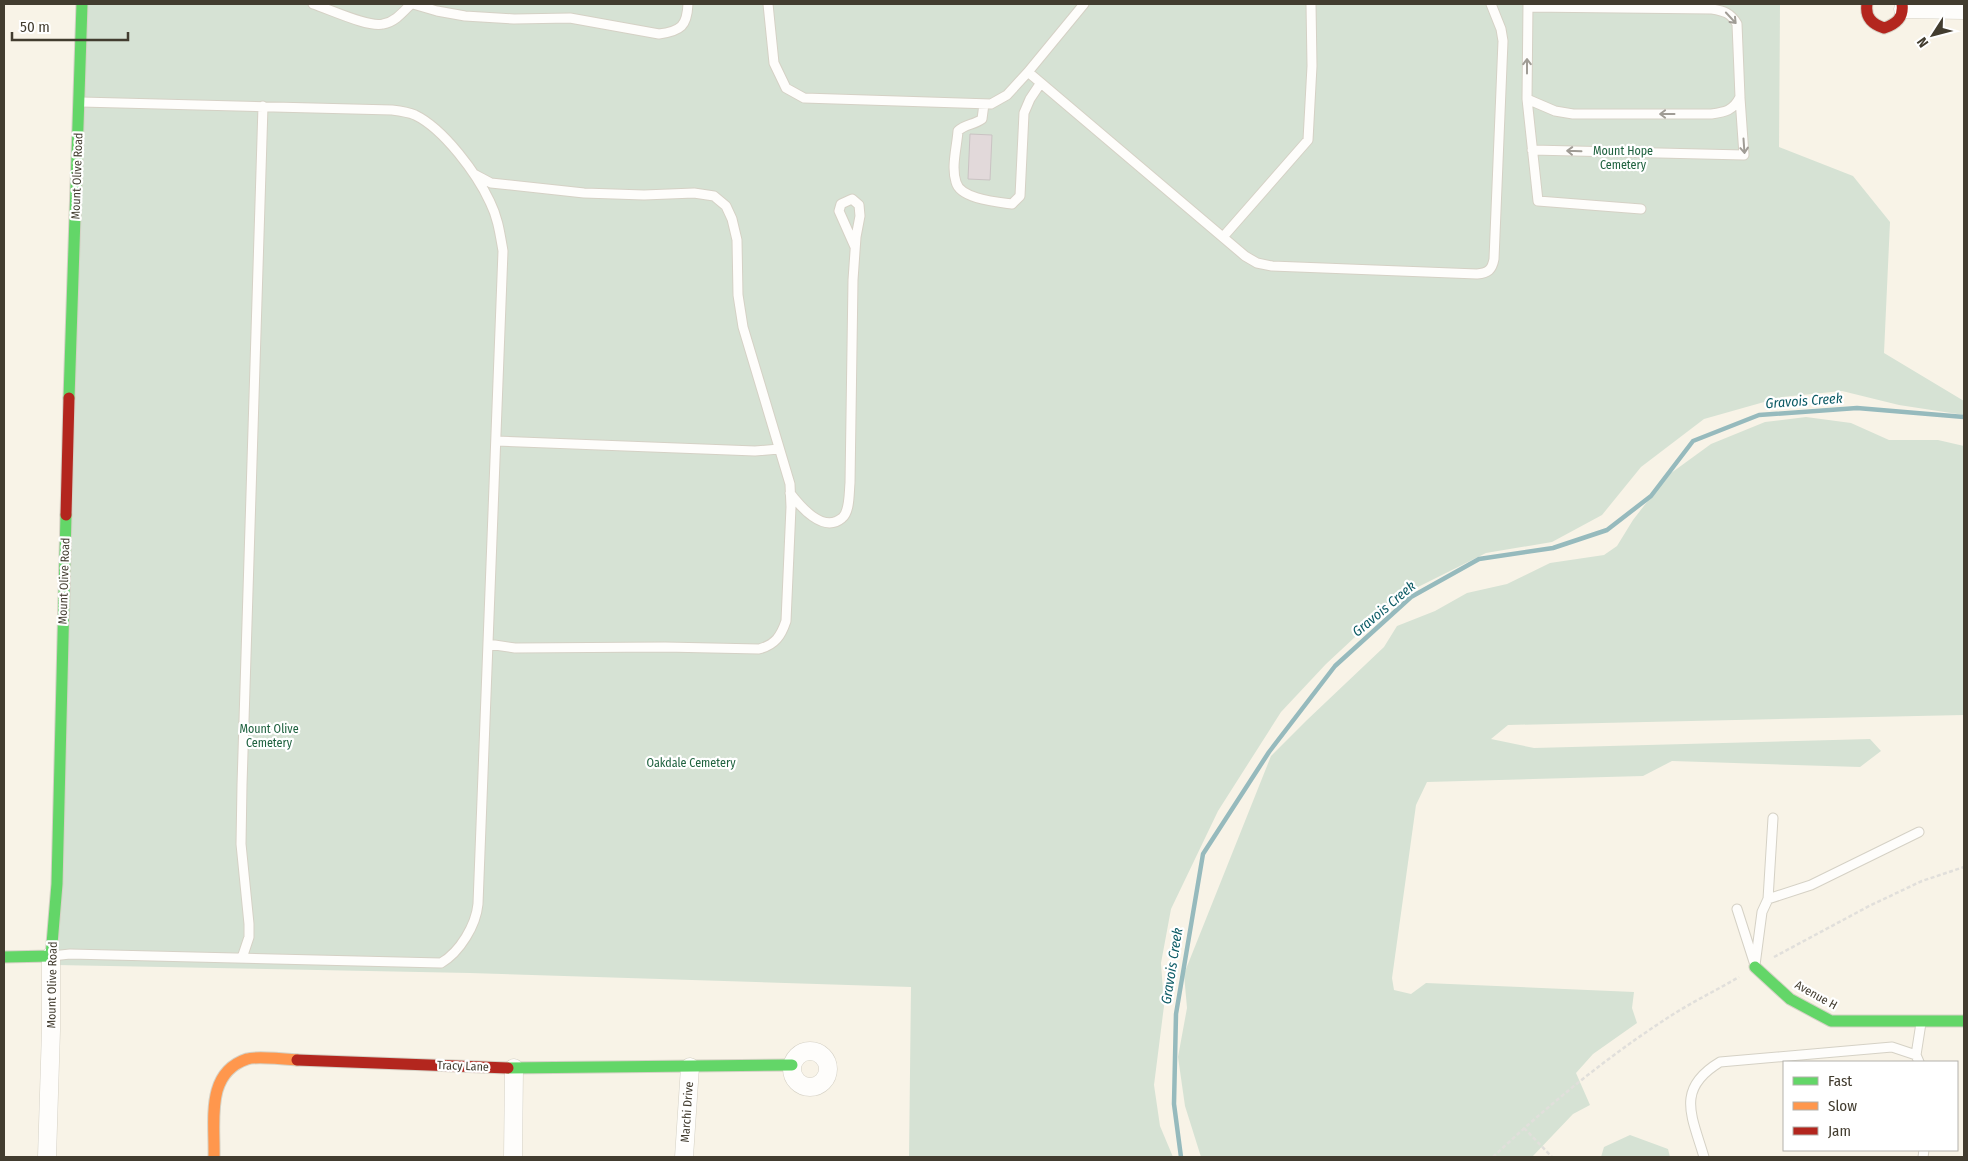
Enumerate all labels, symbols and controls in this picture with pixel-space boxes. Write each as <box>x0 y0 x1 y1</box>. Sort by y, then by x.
scale bar <box>12 10 129 42</box>
north arrow <box>1908 10 1958 60</box>
one-way arrow <box>1725 11 1737 24</box>
text: 50 m <box>20 18 50 36</box>
text: N <box>1914 34 1932 51</box>
one-way arrow <box>1522 59 1532 75</box>
one-way arrow <box>1659 109 1676 119</box>
street label: Mount Olive Road <box>68 132 86 220</box>
one-way arrow <box>1739 138 1748 154</box>
park label: Mount Hope Cemetery <box>1593 144 1653 172</box>
one-way arrow <box>1566 146 1582 156</box>
water label: Gravois Creek <box>1765 390 1843 412</box>
street label: Mount Olive Road <box>55 537 73 625</box>
water label: Gravois Creek <box>1349 578 1419 640</box>
park label: Mount Olive Cemetery <box>239 722 299 750</box>
park label: Oakdale Cemetery <box>647 756 736 770</box>
water label: Gravois Creek <box>1158 926 1186 1005</box>
street label: Mount Olive Road <box>44 941 60 1029</box>
street label: Avenue H <box>1792 978 1840 1012</box>
street label: Tracy Lane <box>437 1058 489 1074</box>
legend <box>1783 1061 1958 1151</box>
text: Fast <box>1828 1072 1852 1090</box>
street label: Marchi Drive <box>678 1081 696 1143</box>
text: Slow <box>1828 1097 1857 1115</box>
text: Jam <box>1828 1122 1851 1140</box>

